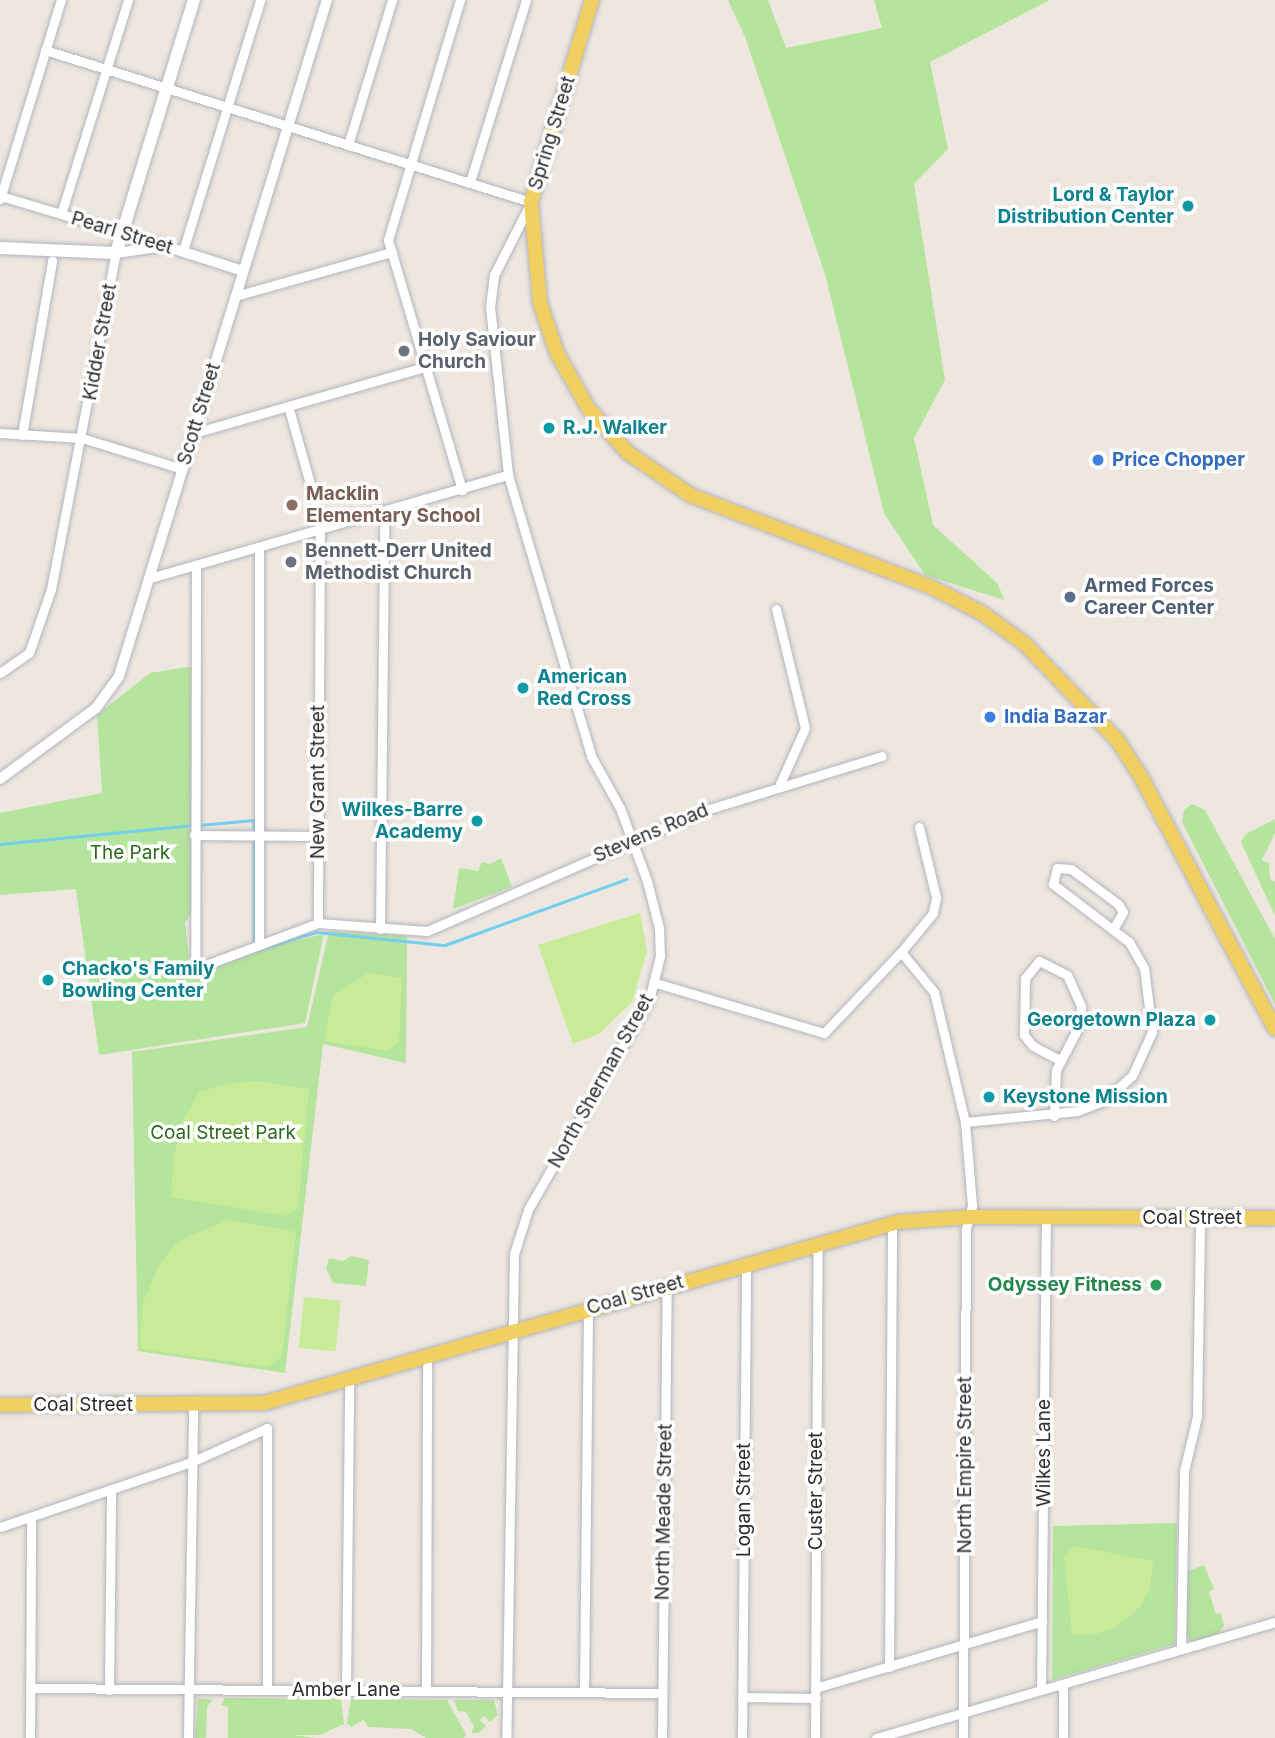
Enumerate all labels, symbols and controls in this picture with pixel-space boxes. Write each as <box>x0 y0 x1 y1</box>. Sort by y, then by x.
street label: Spring Street <box>524 73 580 193</box>
place label: Lord & Taylor Distribution Center <box>998 184 1174 228</box>
marker: Lord & Taylor Distribution Center <box>1180 198 1196 214</box>
street label: Pearl Street <box>68 207 176 259</box>
street label: Kidder Street <box>79 282 121 402</box>
place label: Holy Saviour Church <box>418 329 536 373</box>
marker: Holy Saviour Church <box>396 343 412 359</box>
street label: Scott Street <box>173 360 225 468</box>
place label: R.J. Walker <box>563 417 668 439</box>
marker: R.J. Walker <box>541 420 557 436</box>
place label: Price Chopper <box>1112 449 1245 471</box>
marker: Price Chopper <box>1090 452 1106 468</box>
place label: Macklin Elementary School <box>306 483 480 527</box>
marker: Macklin Elementary School <box>284 497 300 513</box>
place label: Bennett-Derr United Methodist Church <box>305 540 492 584</box>
marker: Bennett-Derr United Methodist Church <box>283 554 299 570</box>
place label: Armed Forces Career Center <box>1084 575 1214 619</box>
marker: Armed Forces Career Center <box>1062 589 1078 605</box>
place label: American Red Cross <box>537 666 631 710</box>
marker: American Red Cross <box>515 680 531 696</box>
street label: New Grant Street <box>307 705 329 859</box>
place label: India Bazar <box>1004 706 1107 728</box>
marker: India Bazar <box>982 709 998 725</box>
place label: Wilkes-Barre Academy <box>341 799 463 843</box>
street label: Stevens Road <box>590 799 712 867</box>
marker: Wilkes-Barre Academy <box>469 813 485 829</box>
park label: The Park <box>90 842 170 864</box>
place label: Chacko's Family Bowling Center <box>62 958 215 1002</box>
marker: Chacko's Family Bowling Center <box>40 972 56 988</box>
street label: North Sherman Street <box>544 990 658 1172</box>
place label: Georgetown Plaza <box>1027 1009 1196 1031</box>
marker: Georgetown Plaza <box>1202 1012 1218 1028</box>
place label: Keystone Mission <box>1003 1086 1168 1108</box>
marker: Keystone Mission <box>981 1089 997 1105</box>
park label: Coal Street Park <box>150 1122 296 1144</box>
street label: Coal Street <box>1142 1207 1242 1229</box>
street label: Coal Street <box>584 1270 686 1320</box>
place label: Odyssey Fitness <box>988 1274 1142 1296</box>
marker: Odyssey Fitness <box>1148 1277 1164 1293</box>
street label: North Empire Street <box>954 1376 976 1554</box>
street label: Coal Street <box>33 1394 133 1416</box>
street label: Wilkes Lane <box>1033 1399 1055 1507</box>
street label: North Meade Street <box>651 1423 677 1601</box>
street label: Custer Street <box>805 1432 827 1550</box>
street label: Logan Street <box>733 1443 755 1557</box>
street label: Amber Lane <box>292 1679 400 1701</box>

